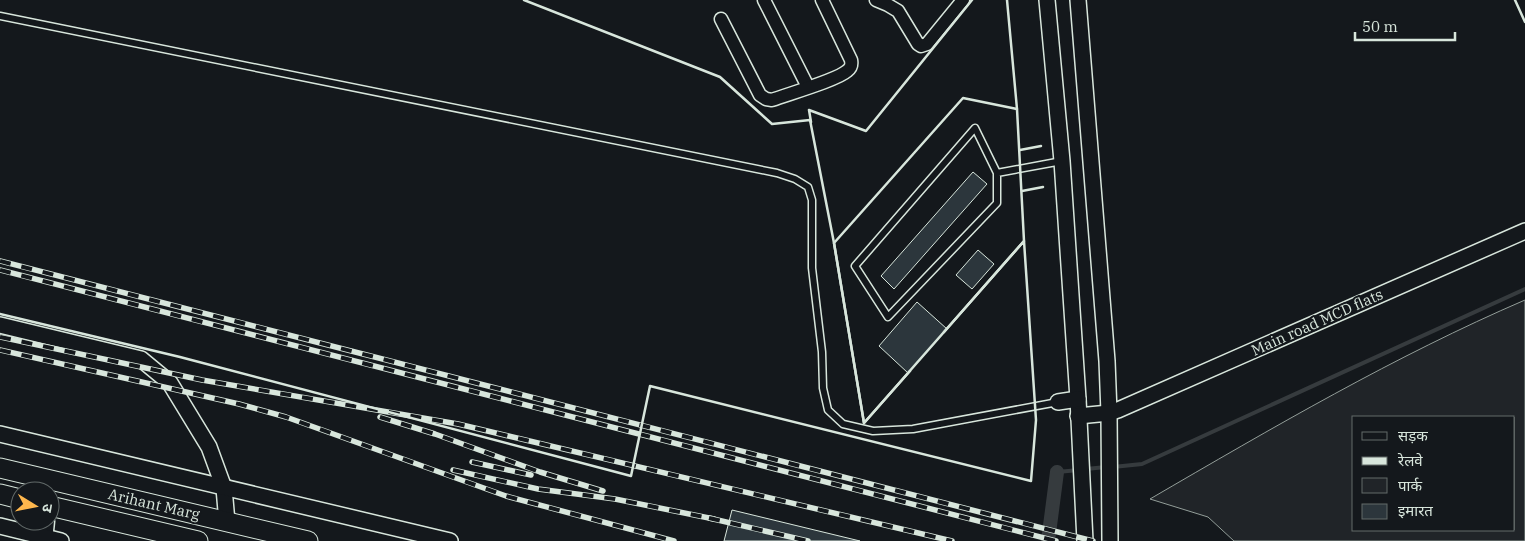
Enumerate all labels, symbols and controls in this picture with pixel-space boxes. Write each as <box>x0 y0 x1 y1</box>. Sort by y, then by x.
scale bar <box>1355 10 1455 42</box>
text: 50 m <box>1362 17 1398 36</box>
street label: Main road MCD flats <box>1248 284 1386 360</box>
legend <box>1352 416 1515 531</box>
text: सड़क <box>1398 426 1428 445</box>
text: रेलवे <box>1397 451 1423 470</box>
text: पार्क <box>1398 476 1422 495</box>
north arrow <box>10 481 60 531</box>
street label: Arihant Marg <box>106 484 202 524</box>
text: इमारत <box>1398 501 1433 520</box>
text: उ <box>38 503 57 515</box>

